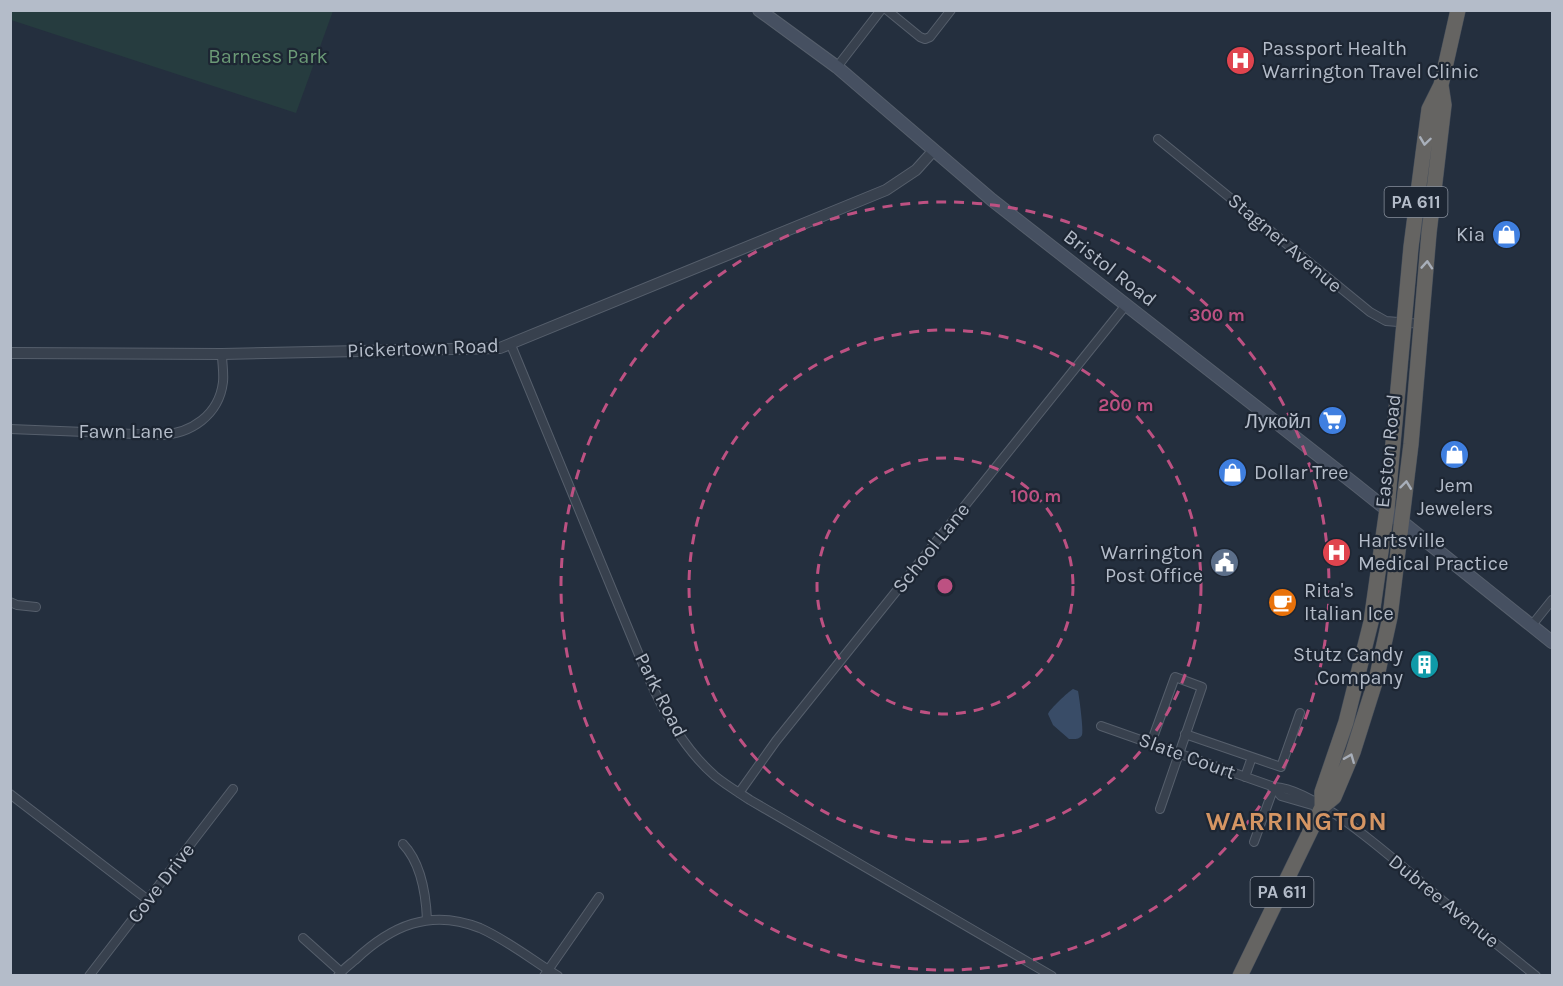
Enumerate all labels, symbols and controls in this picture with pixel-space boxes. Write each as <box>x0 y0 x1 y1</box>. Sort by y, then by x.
place label: Passport Health Warrington Travel Clinic <box>1262 37 1479 83</box>
hospital icon: Passport Health Warrington Travel Clinic <box>1225 44 1257 76</box>
park label: Barness Park <box>208 45 328 68</box>
one-way arrow <box>1419 136 1431 145</box>
road number: PA 611 <box>1384 187 1448 217</box>
street label: Stagner Avenue <box>1223 189 1347 297</box>
shop icon: Kia <box>1490 218 1522 250</box>
place label: Kia <box>1456 223 1485 246</box>
street label: Bristol Road <box>1059 225 1161 311</box>
one-way arrow <box>1420 261 1433 270</box>
text: 300 m <box>1189 304 1245 326</box>
street label: Pickertown Road <box>347 334 499 362</box>
street label: Easton Road <box>1371 393 1405 509</box>
text: 200 m <box>1098 394 1154 416</box>
supermarket icon: Лукойл <box>1316 405 1348 437</box>
place label: Лукойл <box>1245 410 1311 433</box>
street label: Fawn Lane <box>78 420 174 443</box>
shop icon: Jem Jewelers <box>1439 439 1471 471</box>
shop icon: Dollar Tree <box>1217 456 1249 488</box>
place label: Dollar Tree <box>1254 461 1349 484</box>
place label: Jem Jewelers <box>1417 474 1493 520</box>
one-way arrow <box>1400 481 1412 490</box>
text: 100 m <box>1011 485 1061 507</box>
street label: School Lane <box>888 498 974 598</box>
place label: Hartsville Medical Practice <box>1358 529 1508 575</box>
hospital icon: Hartsville Medical Practice <box>1321 536 1353 568</box>
place label: Warrington Post Office <box>1100 541 1203 587</box>
public building icon: Warrington Post Office <box>1208 547 1240 579</box>
centre of rings <box>935 576 955 596</box>
place label: Rita's Italian Ice <box>1304 579 1394 625</box>
cafe icon: Rita's Italian Ice <box>1267 586 1299 618</box>
place label: Stutz Candy Company <box>1293 643 1403 689</box>
street label: Park Road <box>630 649 692 741</box>
building icon: Stutz Candy Company <box>1408 649 1440 681</box>
street label: Slate Court <box>1135 728 1239 784</box>
one-way arrow <box>1343 753 1355 764</box>
district label: WARRINGTON <box>1206 806 1388 837</box>
street label: Cove Drive <box>123 838 199 928</box>
street label: Dubree Avenue <box>1384 849 1504 953</box>
road number: PA 611 <box>1250 877 1314 907</box>

